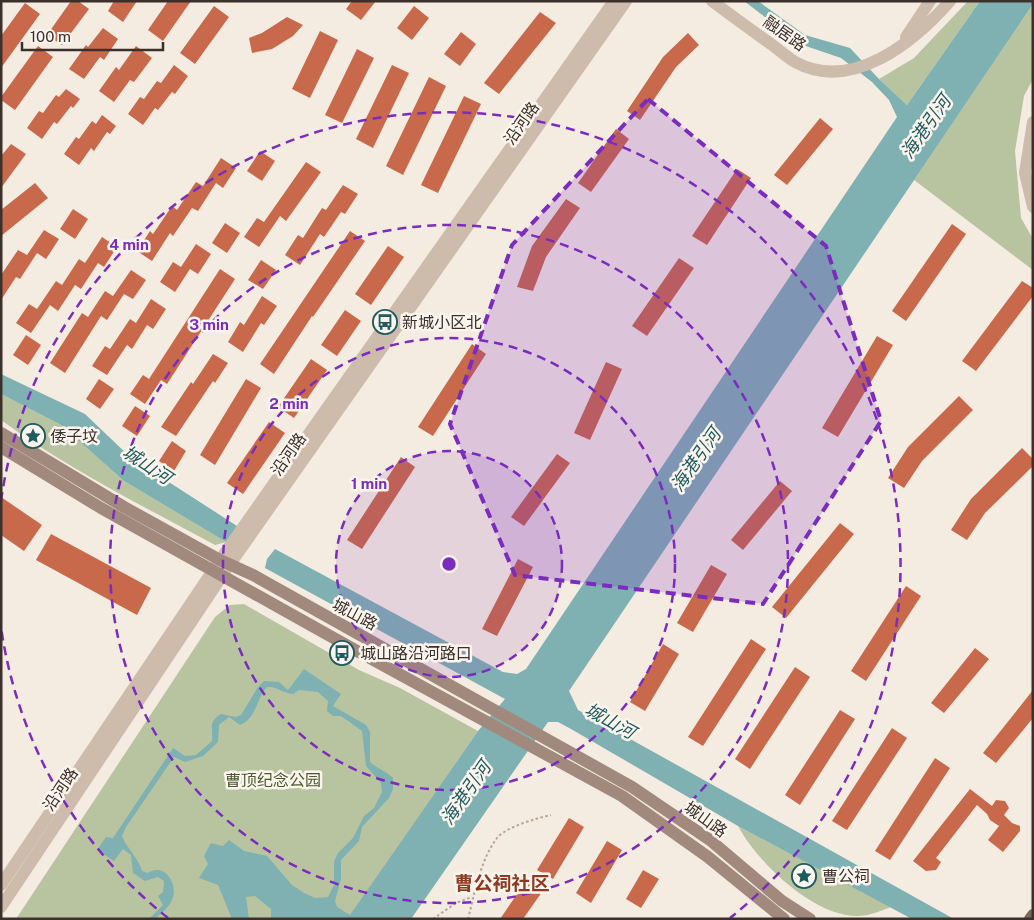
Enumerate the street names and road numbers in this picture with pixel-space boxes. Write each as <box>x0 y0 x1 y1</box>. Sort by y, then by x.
street label: 融居路 <box>760 12 810 55</box>
street label: 沿河路 <box>500 98 543 148</box>
street label: 沿河路 <box>267 429 310 479</box>
street label: 城山路 <box>329 595 380 634</box>
street label: 沿河路 <box>39 764 82 814</box>
street label: 城山路 <box>681 798 731 841</box>

